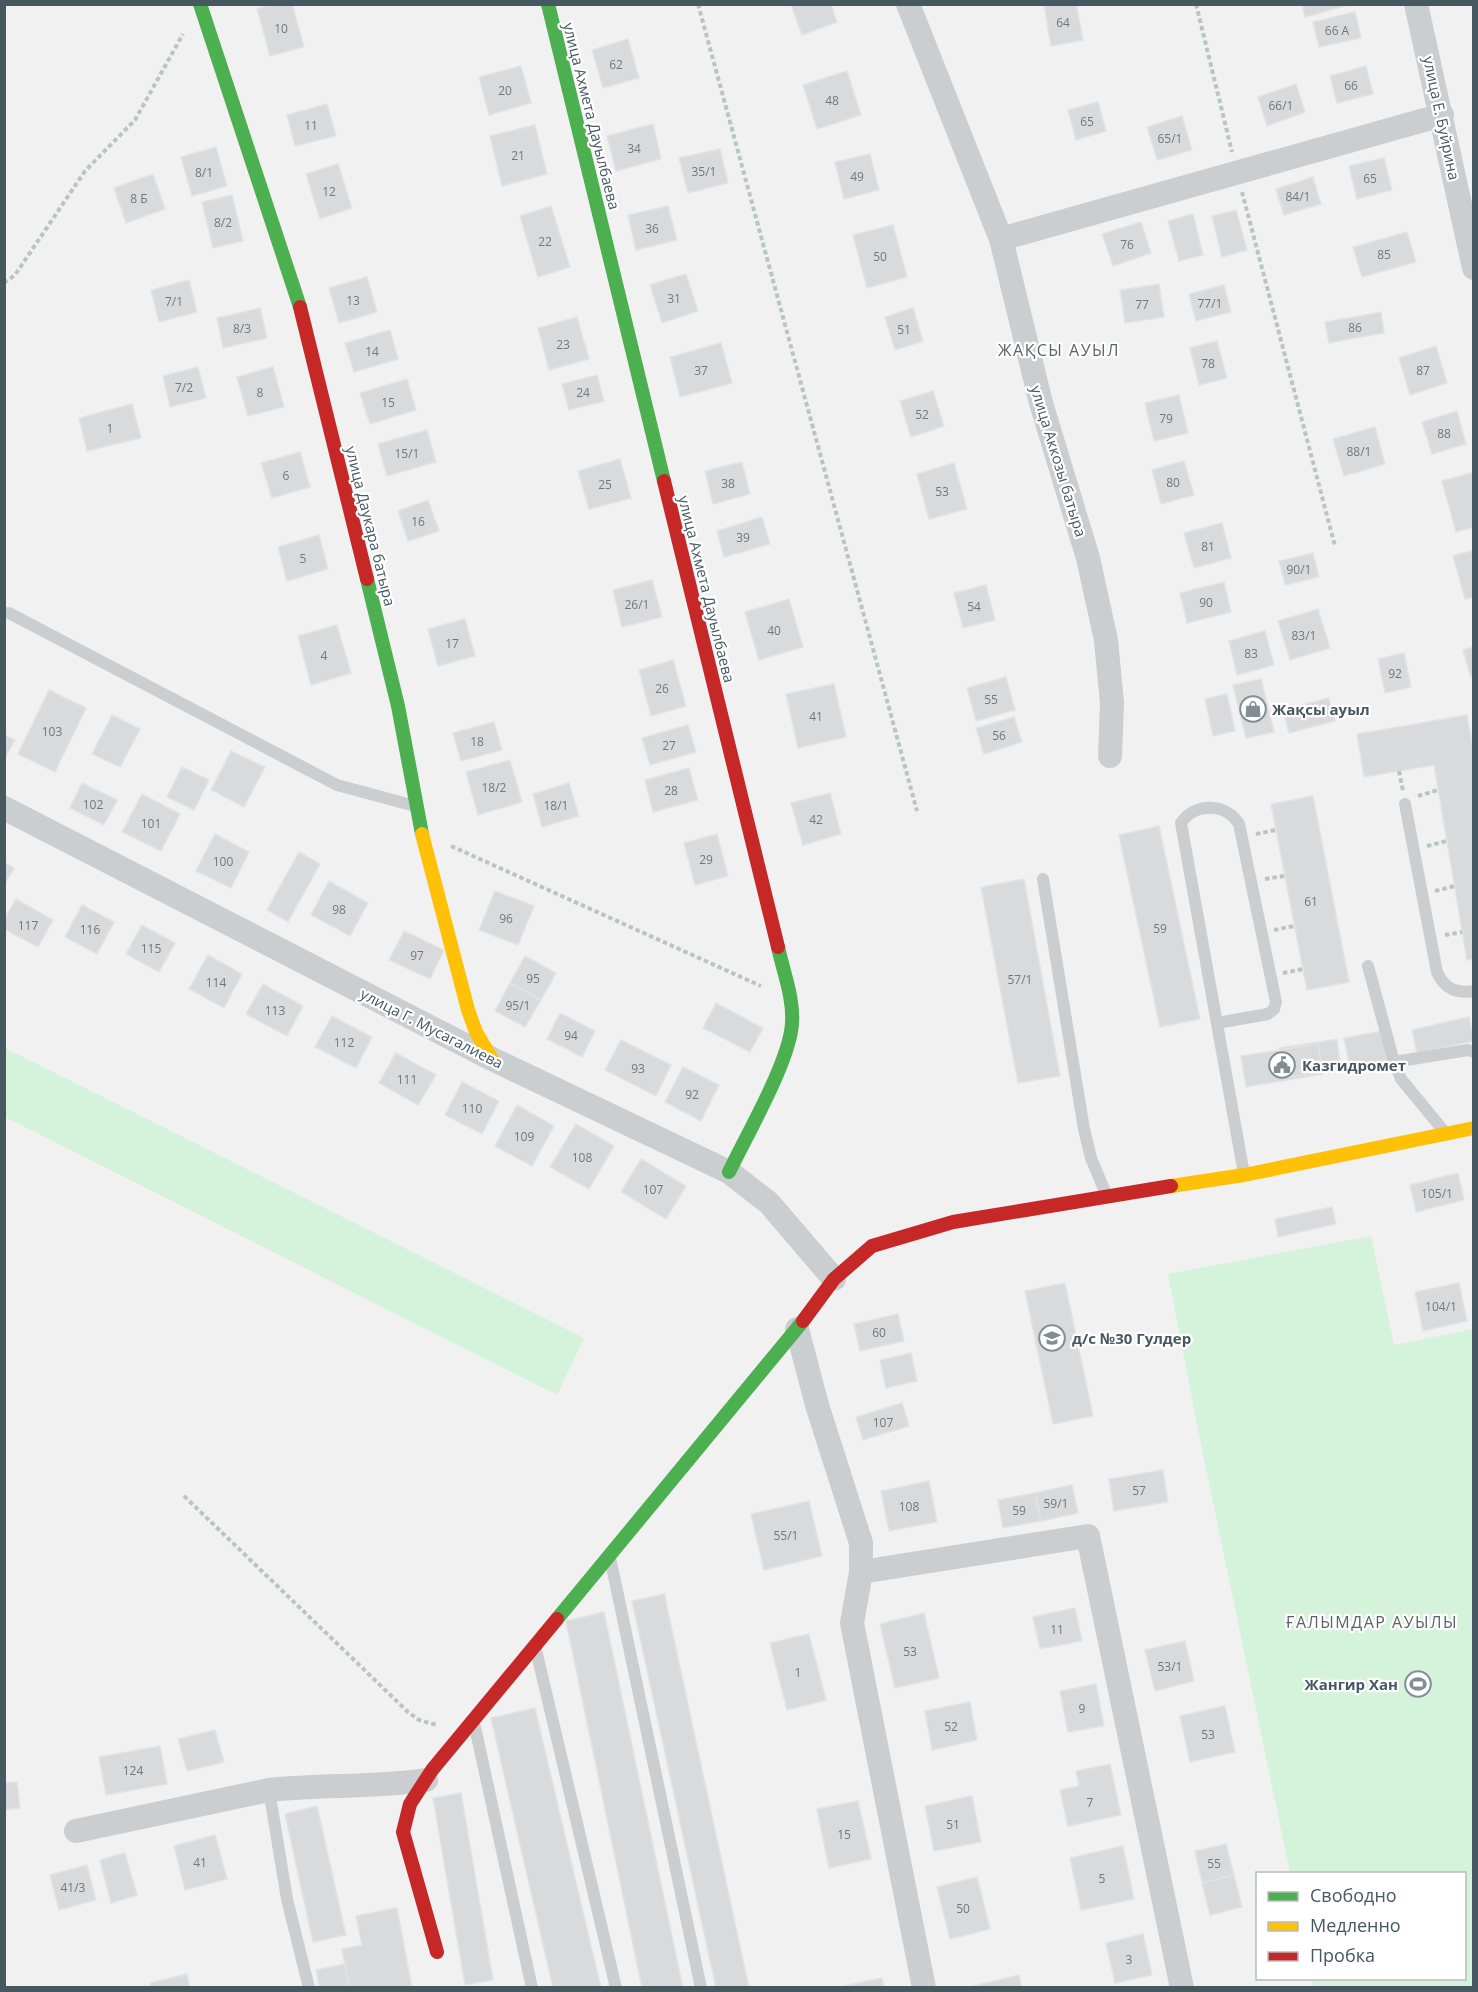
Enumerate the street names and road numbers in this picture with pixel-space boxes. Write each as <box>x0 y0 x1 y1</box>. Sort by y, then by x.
street label: улица Ахмета Дауылбаева <box>559 20 625 212</box>
street label: улица Е. Буйрина <box>1419 54 1465 182</box>
street label: улица Аккозы батыра <box>1026 383 1092 539</box>
street label: улица Даукара батыра <box>341 444 401 608</box>
street label: улица Ахмета Дауылбаева <box>674 493 740 685</box>
street label: улица Г. Мусагалиева <box>357 983 507 1073</box>

